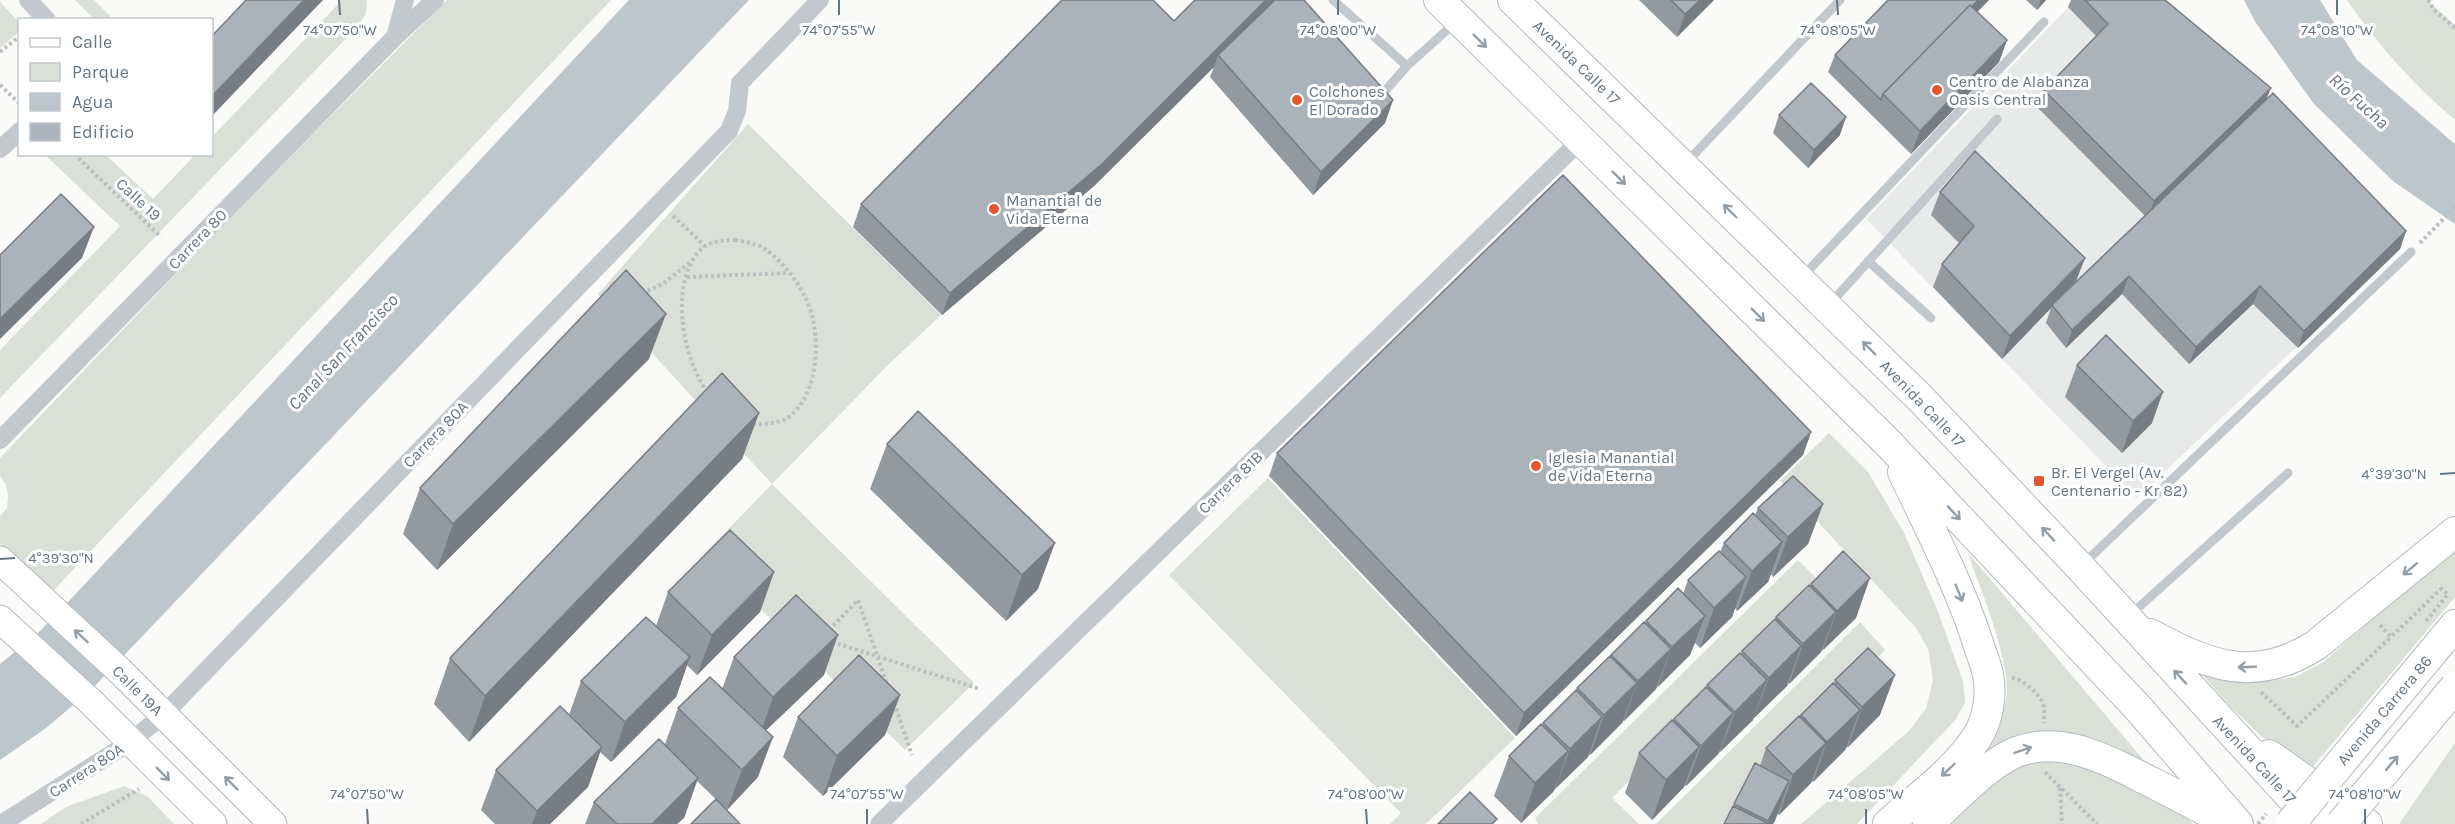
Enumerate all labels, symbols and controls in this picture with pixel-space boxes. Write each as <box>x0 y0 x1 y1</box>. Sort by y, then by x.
street label: Avenida Calle 17 <box>1529 16 1625 109</box>
legend <box>18 18 213 156</box>
text: 74°07'50"W <box>303 21 378 39</box>
text: 74°07'55"W <box>802 21 876 39</box>
text: 74°08'00"W <box>1300 21 1377 39</box>
text: 74°08'05"W <box>1800 21 1877 39</box>
text: 74°08'10"W <box>2301 21 2374 39</box>
text: Calle <box>72 31 112 53</box>
one-way arrow <box>1473 34 1488 48</box>
text: Parque <box>72 61 129 83</box>
water label: Río Fucha <box>2325 69 2393 133</box>
place label: Centro de Alabanza Oasis Central <box>1949 72 2089 109</box>
place label: Colchones El Dorado <box>1309 82 1385 119</box>
marker: Centro de Alabanza Oasis Central <box>1930 83 1944 97</box>
text: Agua <box>72 91 113 113</box>
marker: Colchones El Dorado <box>1290 93 1304 107</box>
text: Edificio <box>72 121 134 143</box>
one-way arrow <box>1612 170 1627 185</box>
street label: Calle 19 <box>112 174 165 225</box>
place label: Manantial de Vida Eterna <box>1006 191 1102 228</box>
marker: Manantial de Vida Eterna <box>987 202 1001 216</box>
one-way arrow <box>1723 204 1738 219</box>
street label: Carrera 80 <box>164 205 231 273</box>
water label: Canal San Francisco <box>283 289 403 415</box>
one-way arrow <box>1751 307 1765 322</box>
one-way arrow <box>1862 341 1877 355</box>
street label: Avenida Calle 17 <box>1876 356 1969 451</box>
street label: Carrera 80A <box>399 397 472 472</box>
street label: Carrera 81B <box>1194 447 1266 518</box>
place label: Iglesia Manantial de Vida Eterna <box>1548 448 1675 485</box>
marker: Iglesia Manantial de Vida Eterna <box>1529 459 1543 473</box>
place label: Br. El Vergel (Av. Centenario - Kr 82) <box>2051 463 2188 500</box>
text: 4°39'30"N <box>2361 465 2427 483</box>
marker: Br. El Vergel (Av. Centenario - Kr 82) <box>2032 474 2046 488</box>
one-way arrow <box>1947 506 1961 521</box>
one-way arrow <box>2041 527 2055 542</box>
text: 4°39'30"N <box>28 549 94 567</box>
one-way arrow <box>2403 562 2418 576</box>
one-way arrow <box>1954 583 1965 602</box>
one-way arrow <box>74 629 89 643</box>
street label: Avenida Carrera 86 <box>2333 652 2436 769</box>
street label: Calle 19A <box>109 661 167 719</box>
one-way arrow <box>2237 661 2257 673</box>
one-way arrow <box>2172 669 2187 684</box>
street label: Avenida Calle 17 <box>2209 711 2301 808</box>
street label: Carrera 80A <box>45 739 127 802</box>
one-way arrow <box>2013 744 2032 755</box>
one-way arrow <box>2385 756 2399 771</box>
one-way arrow <box>1941 763 1956 777</box>
one-way arrow <box>156 767 171 782</box>
one-way arrow <box>224 775 239 790</box>
text: 74°07'50"W <box>330 785 405 803</box>
text: 74°07'55"W <box>830 785 904 803</box>
text: 74°08'00"W <box>1328 785 1405 803</box>
text: 74°08'05"W <box>1828 785 1905 803</box>
text: 74°08'10"W <box>2329 785 2402 803</box>

